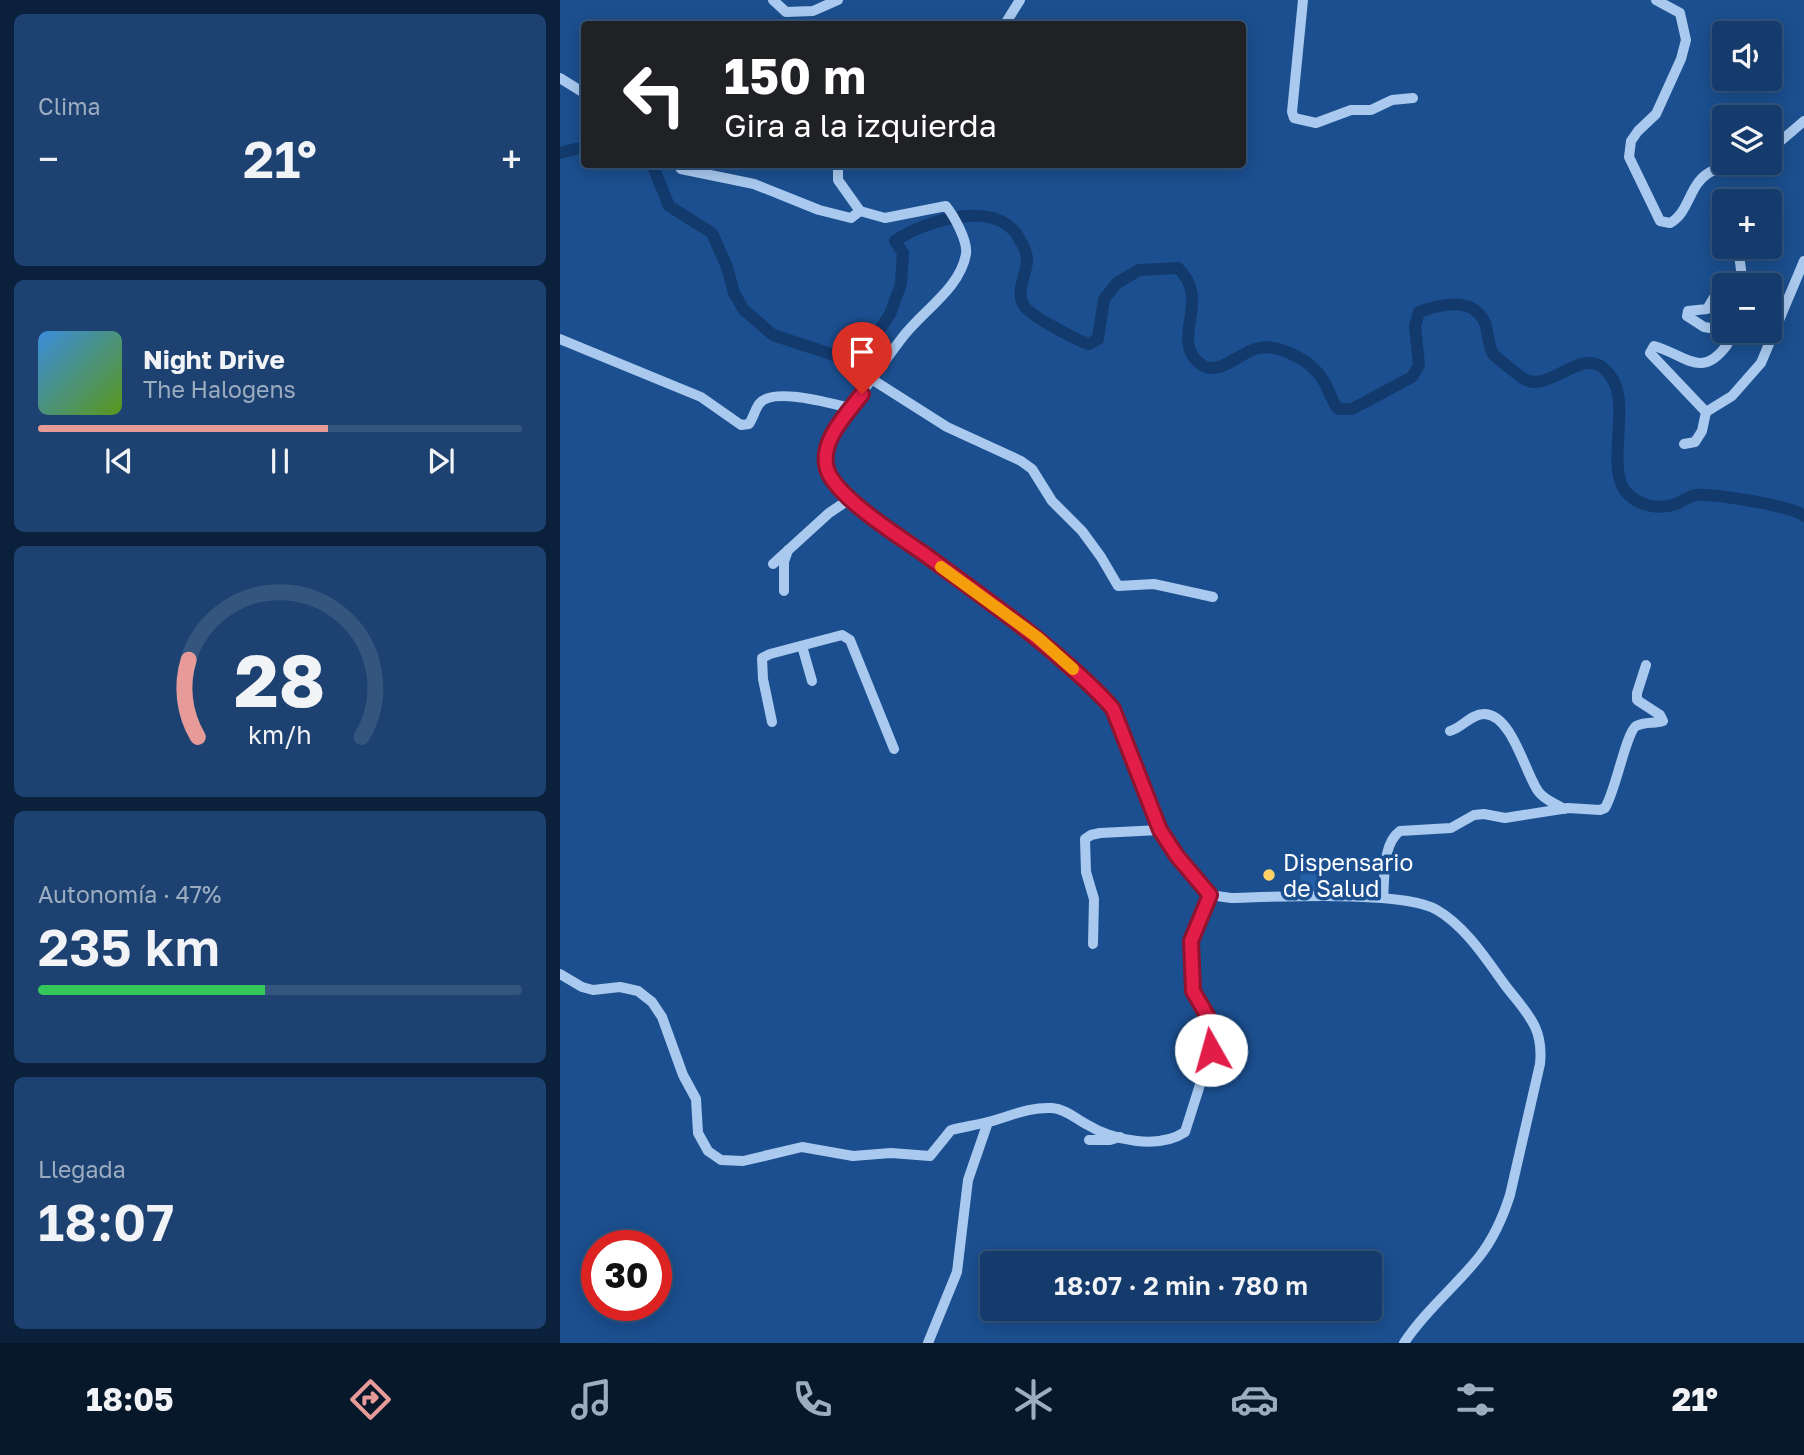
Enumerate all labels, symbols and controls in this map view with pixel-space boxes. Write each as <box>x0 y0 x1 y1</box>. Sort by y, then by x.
map controls <box>1712 21 1782 343</box>
button: sound <box>1712 21 1782 91</box>
text: 150 m <box>724 46 866 105</box>
icon: left <box>609 49 700 140</box>
text: Clima <box>38 92 101 120</box>
button: layers <box>1712 105 1782 175</box>
text: Gira a la izquierda <box>724 106 997 144</box>
text: 21° <box>243 127 317 189</box>
text: − <box>38 136 59 181</box>
text: + <box>501 136 522 181</box>
button: + <box>1712 189 1782 259</box>
button: − <box>1712 273 1782 343</box>
pin <box>832 322 892 394</box>
icon: arrive <box>843 333 881 371</box>
text: Night Drive <box>143 344 285 375</box>
text: The Halogens <box>143 375 296 403</box>
icon: previous <box>100 442 138 480</box>
icon: pause <box>261 442 299 480</box>
icon: next <box>422 442 460 480</box>
text: 28 <box>235 637 326 724</box>
text: km/h <box>248 719 312 750</box>
place label: Dispensario de Salud <box>1283 848 1413 902</box>
marker: Dispensario de Salud <box>1261 867 1277 883</box>
text: Autonomía · 47% <box>38 880 221 908</box>
text: 235 km <box>38 915 220 977</box>
position arrow <box>1174 1013 1248 1087</box>
text: Llegada <box>38 1155 126 1183</box>
text: 18:07 <box>38 1190 174 1252</box>
speed limit sign: 30 <box>581 1230 672 1321</box>
text: 18:07 · 2 min · 780 m <box>1054 1270 1308 1301</box>
icon: directions <box>346 1375 395 1424</box>
icon: music <box>567 1375 616 1424</box>
icon: phone <box>788 1375 837 1424</box>
icon: climate <box>1009 1375 1058 1424</box>
icon: car <box>1230 1375 1279 1424</box>
icon: filters <box>1451 1375 1500 1424</box>
text: 18:05 <box>86 1380 174 1418</box>
text: 21° <box>1672 1380 1718 1418</box>

